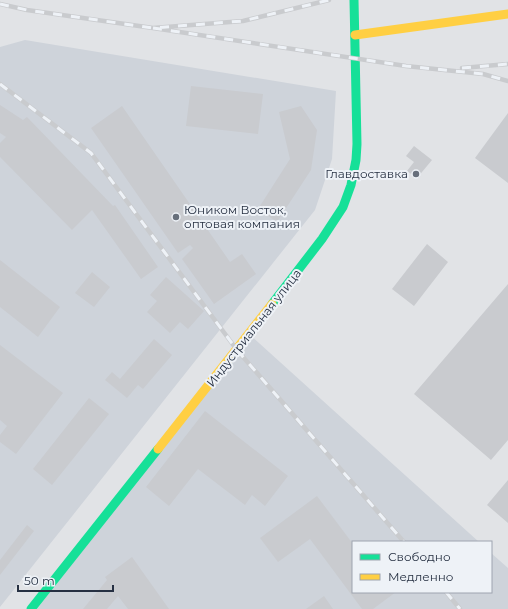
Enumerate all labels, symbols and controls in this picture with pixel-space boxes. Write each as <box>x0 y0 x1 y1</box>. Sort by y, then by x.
place label: Главдоставка <box>325 166 408 181</box>
marker: Главдоставка <box>411 169 421 179</box>
place label: Юником Восток, оптовая компания <box>184 202 300 231</box>
marker: Юником Восток, оптовая компания <box>171 212 181 222</box>
street label: Индустриальная улица <box>203 266 304 390</box>
legend <box>352 541 492 593</box>
text: Свободно <box>388 549 451 564</box>
scale bar <box>18 567 113 593</box>
text: Медленно <box>388 569 454 584</box>
text: 50 m <box>24 573 55 588</box>

